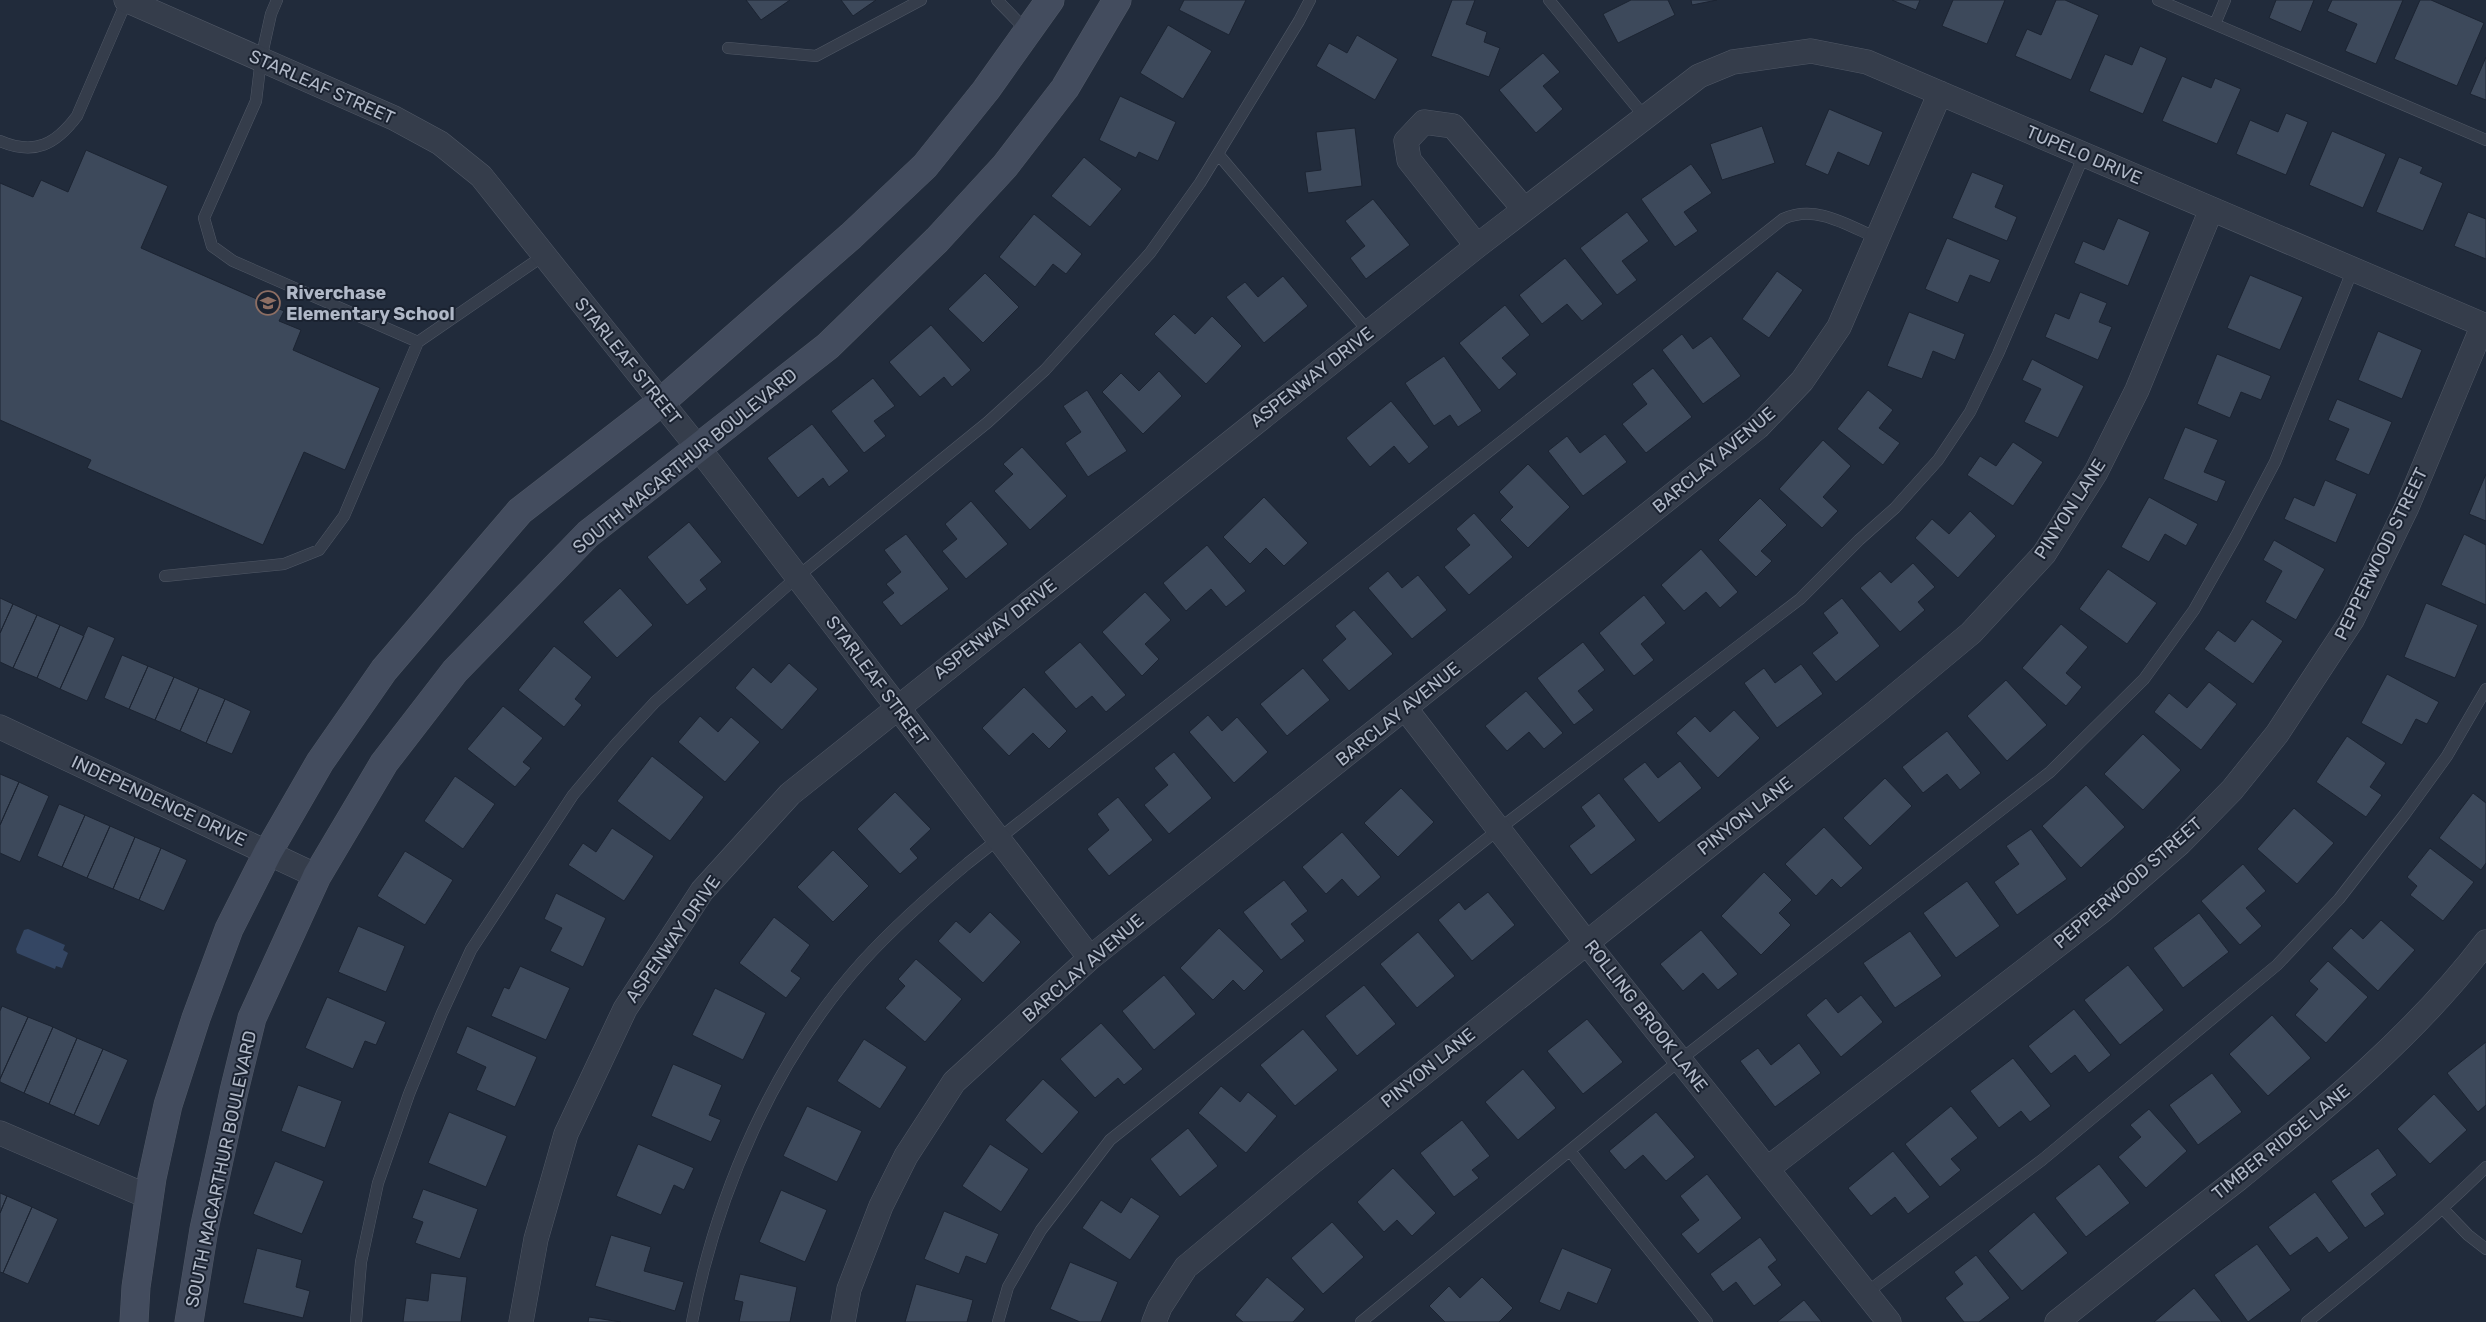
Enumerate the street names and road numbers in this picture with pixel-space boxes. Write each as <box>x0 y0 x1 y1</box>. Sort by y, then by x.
street label: STARLEAF STREET <box>246 45 398 129</box>
street label: TUPELO DRIVE <box>2023 121 2145 189</box>
street label: STARLEAF STREET <box>570 293 686 429</box>
street label: ASPENWAY DRIVE <box>1246 322 1378 432</box>
street label: SOUTH MACARTHUR BOULEVARD <box>568 364 802 558</box>
street label: BARCLAY AVENUE <box>1648 402 1780 518</box>
street label: PINYON LANE <box>2030 455 2110 563</box>
street label: PEPPERWOOD STREET <box>2330 464 2432 644</box>
street label: ASPENWAY DRIVE <box>929 574 1061 684</box>
street label: STARLEAF STREET <box>821 612 933 750</box>
street label: BARCLAY AVENUE <box>1331 657 1465 771</box>
street label: INDEPENDENCE DRIVE <box>68 751 250 851</box>
street label: PINYON LANE <box>1693 772 1797 860</box>
street label: PEPPERWOOD STREET <box>2049 813 2207 953</box>
street label: ASPENWAY DRIVE <box>621 871 725 1007</box>
street label: BARCLAY AVENUE <box>1018 909 1148 1027</box>
street label: ROLLING BROOK LANE <box>1580 935 1712 1097</box>
street label: PINYON LANE <box>1376 1023 1480 1113</box>
street label: SOUTH MACARTHUR BOULEVARD <box>181 1029 261 1309</box>
street label: TIMBER RIDGE LANE <box>2208 1080 2354 1204</box>

